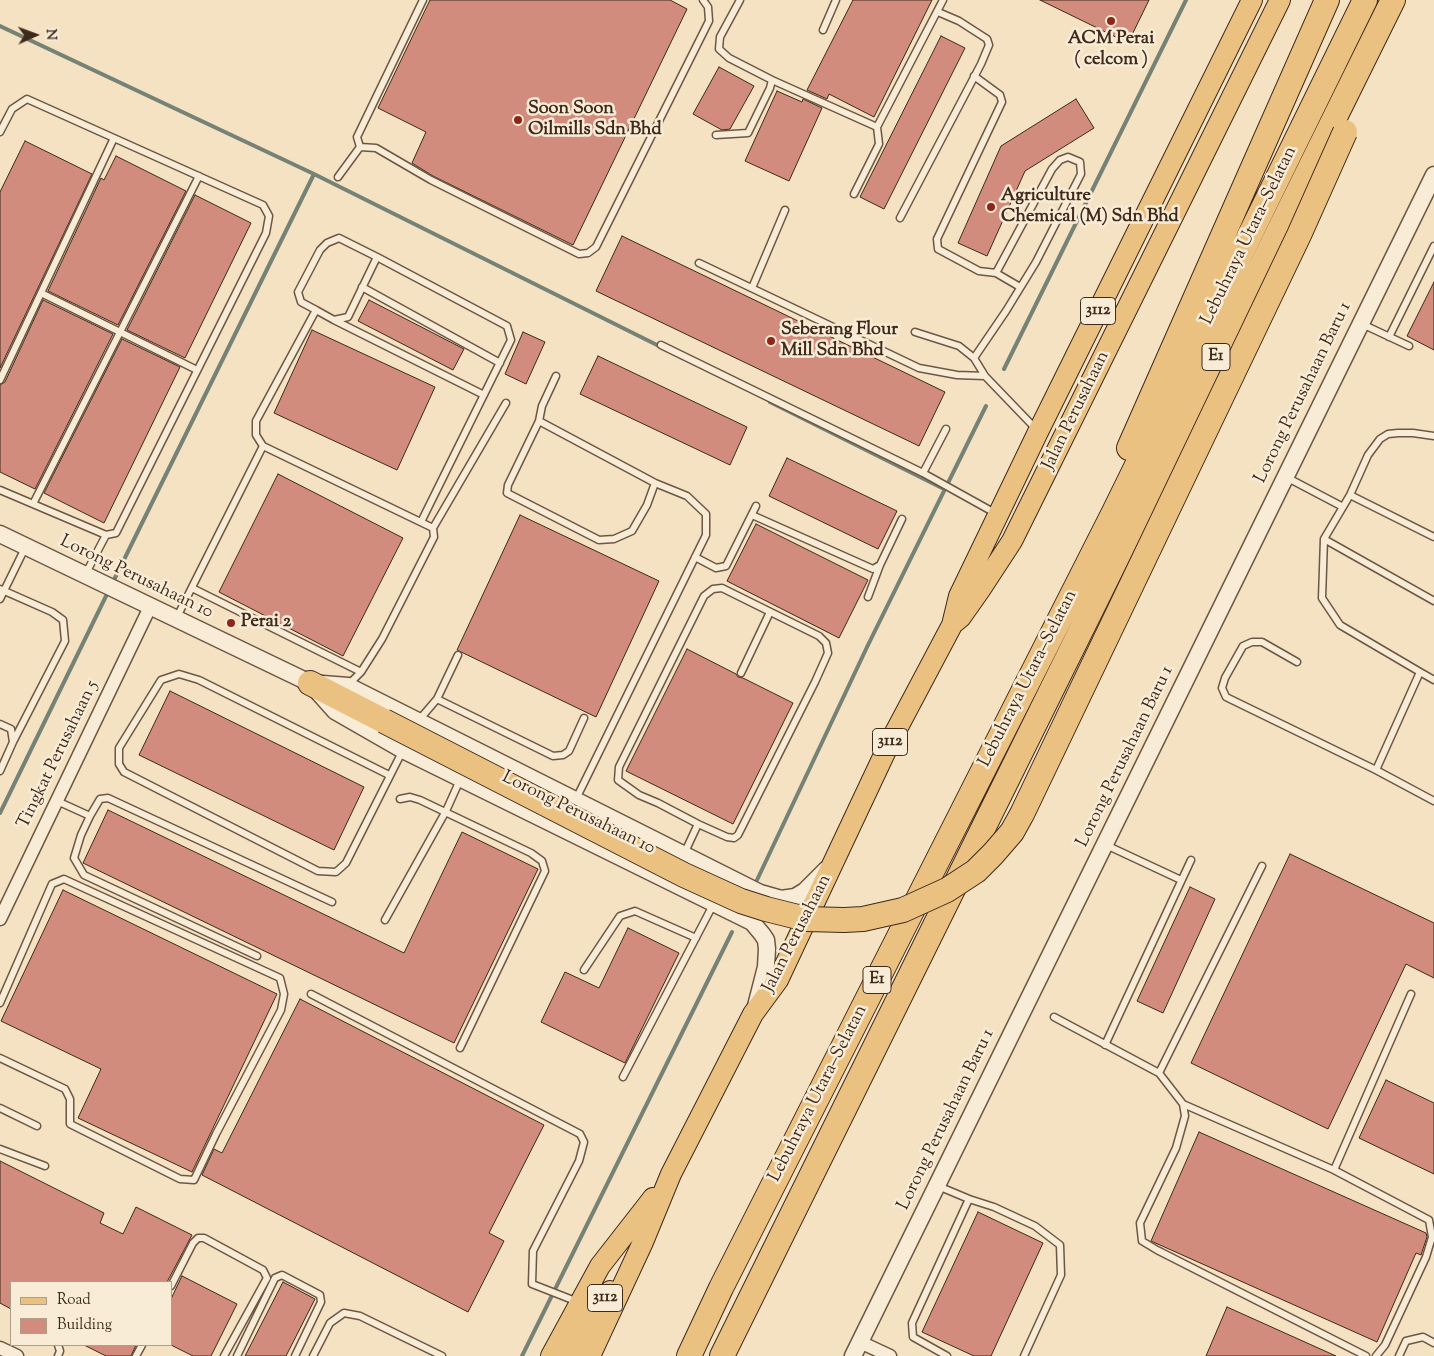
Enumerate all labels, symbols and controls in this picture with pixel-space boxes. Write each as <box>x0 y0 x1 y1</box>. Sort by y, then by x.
north arrow <box>10 10 60 60</box>
marker: ACM Perai ( celcom ) <box>1105 15 1117 27</box>
text: N <box>40 29 60 40</box>
place label: ACM Perai ( celcom ) <box>1068 29 1154 72</box>
place label: Soon Soon Oilmills Sdn Bhd <box>528 99 662 142</box>
marker: Soon Soon Oilmills Sdn Bhd <box>512 114 524 126</box>
street label: Lebuhraya Utara–Selatan <box>1197 143 1303 329</box>
place label: Agriculture Chemical (M) Sdn Bhd <box>1001 186 1179 228</box>
marker: Agriculture Chemical (M) Sdn Bhd <box>985 201 997 213</box>
road number: 3112 <box>1080 298 1116 324</box>
street label: Lorong Perusahaan Baru 1 <box>1251 299 1357 487</box>
place label: Seberang Flour Mill Sdn Bhd <box>781 320 898 362</box>
marker: Seberang Flour Mill Sdn Bhd <box>765 335 777 347</box>
road number: E1 <box>1202 344 1230 371</box>
street label: Jalan Perusahaan <box>1039 348 1115 474</box>
street label: Lorong Perusahaan 10 <box>56 532 216 624</box>
street label: Lebuhraya Utara–Selatan <box>975 587 1083 771</box>
place label: Perai 2 <box>241 612 291 634</box>
marker: Perai 2 <box>225 617 237 629</box>
street label: Lorong Perusahaan Baru 1 <box>1073 663 1179 851</box>
street label: Tingkat Perusahaan 5 <box>14 677 104 833</box>
road number: 3112 <box>872 729 908 756</box>
street label: Lorong Perusahaan 10 <box>498 768 658 860</box>
street label: Jalan Perusahaan <box>759 871 837 997</box>
road number: E1 <box>863 966 891 994</box>
street label: Lebuhraya Utara–Selatan <box>765 1002 873 1186</box>
street label: Lorong Perusahaan Baru 1 <box>894 1026 1000 1214</box>
legend <box>10 1281 172 1346</box>
road number: 3112 <box>588 1285 622 1312</box>
text: Road <box>57 1290 91 1311</box>
text: Building <box>57 1315 112 1336</box>

